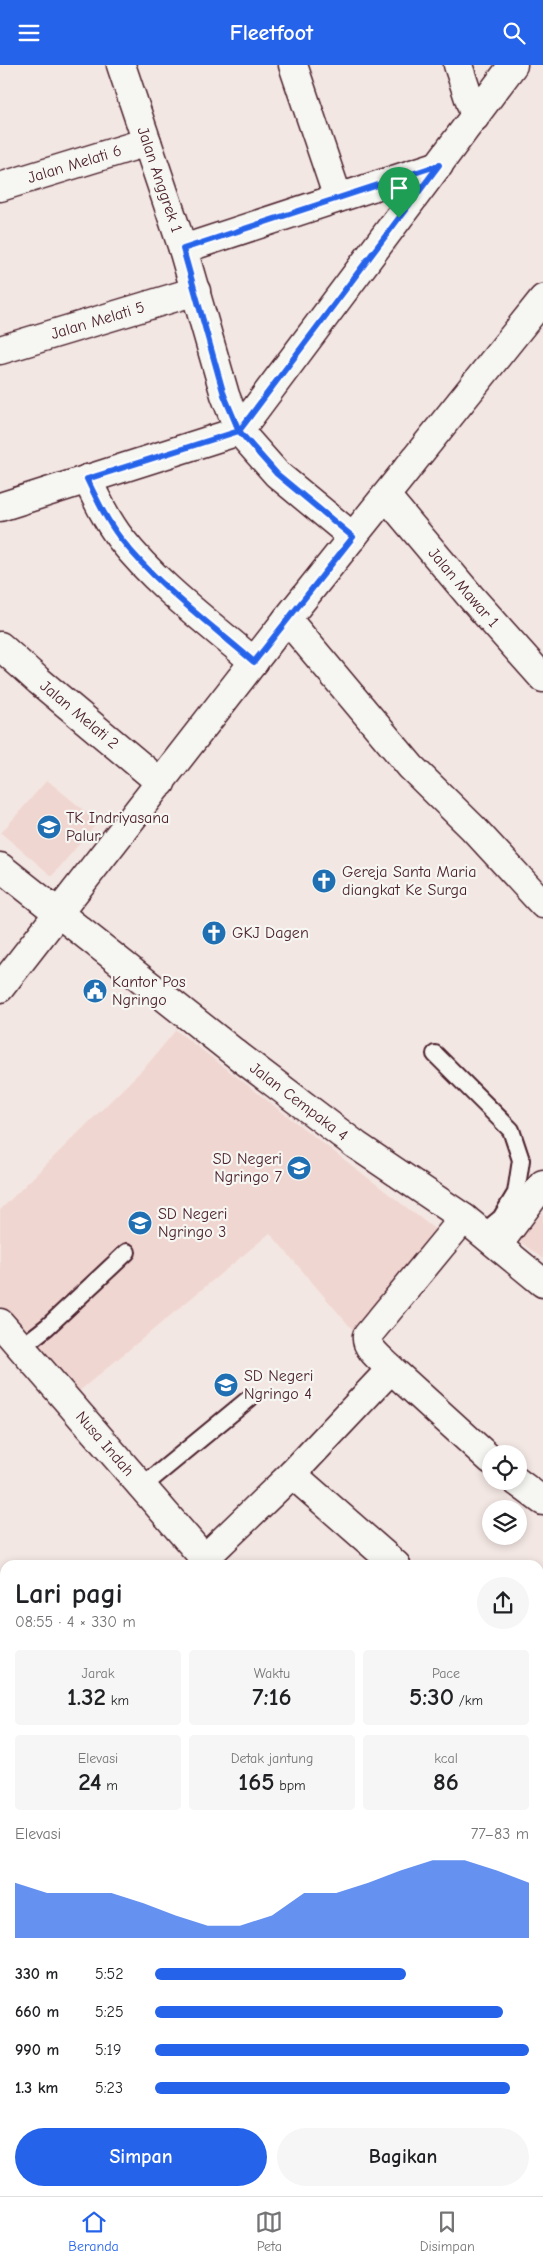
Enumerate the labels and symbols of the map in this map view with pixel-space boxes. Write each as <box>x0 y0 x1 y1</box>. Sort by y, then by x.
street label: Jalan Anggrek 1 <box>134 125 186 235</box>
street label: Jalan Melati 6 <box>26 141 124 187</box>
pin <box>378 167 420 218</box>
street label: Jalan Melati 5 <box>49 298 147 343</box>
street label: Jalan Mawar 1 <box>424 544 503 631</box>
street label: Jalan Melati 2 <box>36 677 122 753</box>
place label: TK Indriyasana Palur <box>66 809 169 845</box>
school or university icon: TK Indriyasana Palur <box>36 814 62 840</box>
place label: Gereja Santa Maria diangkat Ke Surga <box>342 863 476 899</box>
church icon: Gereja Santa Maria diangkat Ke Surga <box>311 868 337 894</box>
church icon: GKJ Dagen <box>201 920 227 946</box>
place label: GKJ Dagen <box>232 924 309 942</box>
place label: Kantor Pos Ngringo <box>112 973 186 1009</box>
public building icon: Kantor Pos Ngringo <box>82 978 108 1004</box>
street label: Jalan Cempaka 4 <box>246 1059 351 1145</box>
place label: SD Negeri Ngringo 7 <box>213 1150 282 1186</box>
school or university icon: SD Negeri Ngringo 7 <box>286 1155 312 1181</box>
place label: SD Negeri Ngringo 3 <box>158 1205 227 1241</box>
school or university icon: SD Negeri Ngringo 3 <box>127 1210 153 1236</box>
place label: SD Negeri Ngringo 4 <box>244 1367 313 1403</box>
school or university icon: SD Negeri Ngringo 4 <box>213 1372 239 1398</box>
street label: Nusa Indah <box>72 1408 138 1480</box>

